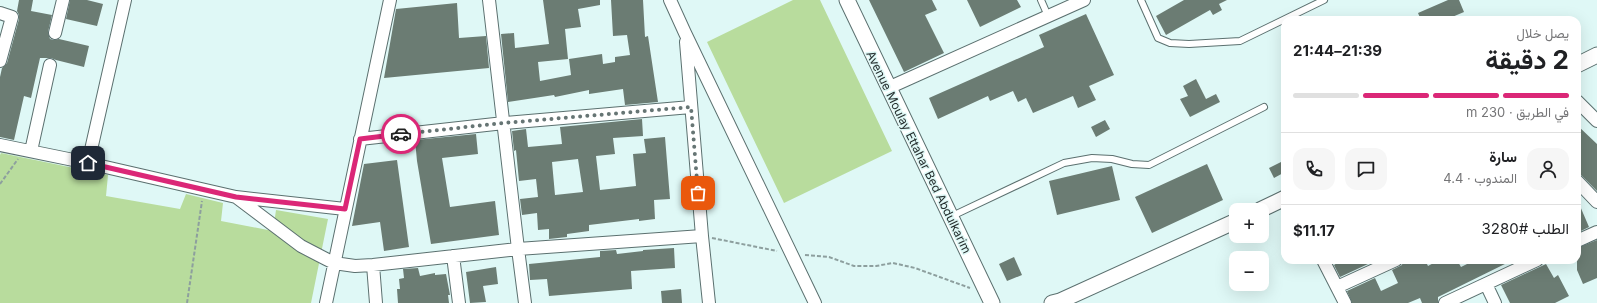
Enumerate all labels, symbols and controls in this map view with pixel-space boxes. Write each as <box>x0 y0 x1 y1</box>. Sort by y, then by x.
text: يصل خلال <box>1517 25 1569 41</box>
text: 21:39–21:44 <box>1293 41 1382 60</box>
text: 2 دقيقة <box>1485 44 1569 75</box>
street label: Avenue Moulay Ettahar Bed Abdulkarim <box>863 48 975 256</box>
text: في الطريق · 230 m <box>1466 104 1569 120</box>
courier <box>381 114 421 154</box>
icon: car <box>390 123 412 145</box>
pin <box>71 146 105 180</box>
text: سارة <box>1489 147 1517 166</box>
button: phone <box>1293 148 1335 190</box>
button: chat <box>1345 148 1387 190</box>
button: person <box>1527 148 1569 190</box>
icon: home <box>77 152 99 174</box>
text: المندوب · 4.4 <box>1443 170 1517 186</box>
pin <box>681 176 715 210</box>
icon: bag <box>687 182 709 204</box>
map controls <box>1229 203 1269 291</box>
button: + <box>1229 203 1269 243</box>
text: الطلب #3280 <box>1481 219 1569 238</box>
text: $11.17 <box>1293 221 1335 240</box>
button: − <box>1229 251 1269 291</box>

